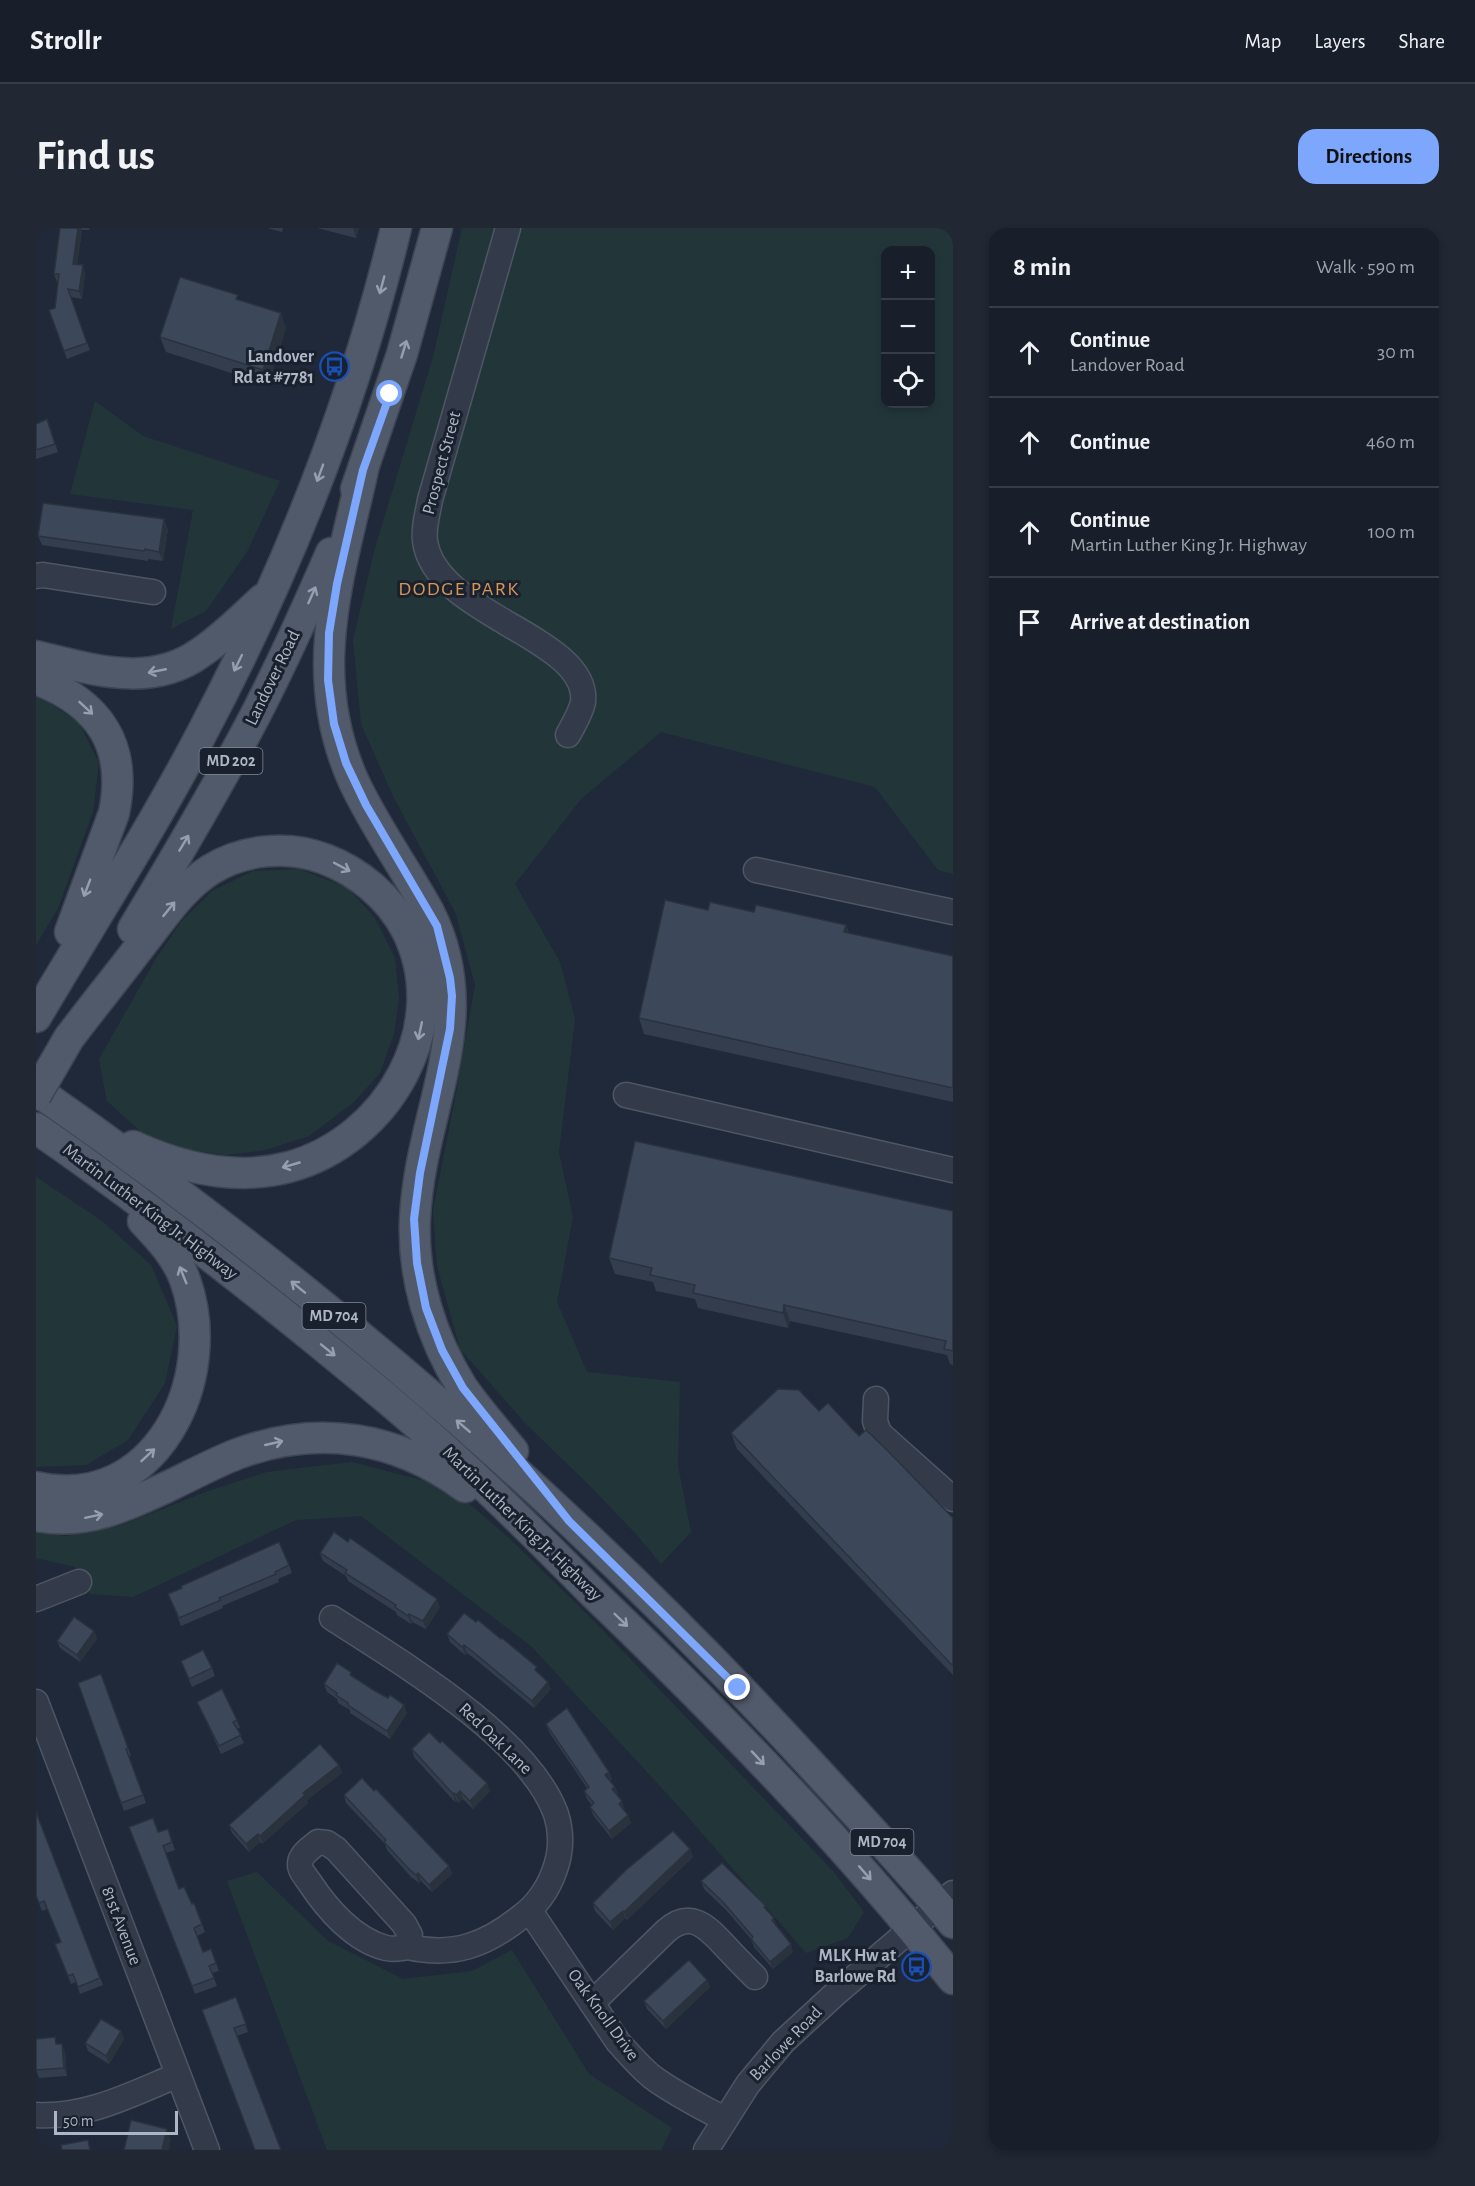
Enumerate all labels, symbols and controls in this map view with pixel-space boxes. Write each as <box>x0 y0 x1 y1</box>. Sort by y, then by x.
text: Strollr <box>30 27 101 55</box>
text: Map <box>1245 31 1281 52</box>
text: Layers <box>1314 31 1365 52</box>
text: Share <box>1398 31 1445 52</box>
button: Directions <box>1298 129 1439 184</box>
text: Find us <box>36 135 155 177</box>
map controls <box>881 246 935 408</box>
button: + <box>881 246 935 300</box>
text: 8 min <box>1013 254 1071 280</box>
text: Walk · 590 m <box>1316 257 1415 277</box>
one-way arrow <box>376 275 387 294</box>
button: − <box>881 300 935 354</box>
text: Continue <box>1070 329 1150 351</box>
icon: ahead <box>1013 336 1046 369</box>
one-way arrow <box>399 340 410 359</box>
text: 30 m <box>1377 342 1415 362</box>
place label: Landover Rd at #7781 <box>234 348 315 387</box>
bus stop icon: Landover Rd at #7781 <box>319 351 351 383</box>
button: locate <box>881 354 935 408</box>
text: Landover Road <box>1070 355 1185 375</box>
route start <box>376 380 402 406</box>
street label: Prospect Street <box>420 409 464 516</box>
icon: ahead <box>1013 426 1046 459</box>
text: Continue <box>1070 431 1150 453</box>
text: 460 m <box>1366 432 1415 452</box>
one-way arrow <box>314 464 325 482</box>
text: Continue <box>1070 509 1150 531</box>
icon: ahead <box>1013 516 1046 549</box>
text: 100 m <box>1368 522 1415 542</box>
text: Martin Luther King Jr. Highway <box>1070 535 1307 555</box>
district label: DODGE PARK <box>398 579 520 599</box>
one-way arrow <box>307 587 318 605</box>
icon: arrive <box>1013 606 1046 639</box>
text: Arrive at destination <box>1070 611 1250 633</box>
street label: Landover Road <box>242 628 304 728</box>
one-way arrow <box>232 654 244 671</box>
one-way arrow <box>147 666 167 677</box>
one-way arrow <box>78 701 93 715</box>
road number: MD 202 <box>200 748 262 774</box>
one-way arrow <box>178 835 190 852</box>
one-way arrow <box>333 861 350 873</box>
one-way arrow <box>81 879 92 897</box>
one-way arrow <box>163 901 176 917</box>
one-way arrow <box>413 1021 425 1040</box>
street label: Martin Luther King Jr. Highway <box>59 1141 241 1284</box>
one-way arrow <box>282 1160 301 1171</box>
one-way arrow <box>177 1267 188 1285</box>
one-way arrow <box>290 1280 306 1293</box>
road number: MD 704 <box>302 1303 366 1329</box>
one-way arrow <box>320 1343 335 1357</box>
one-way arrow <box>456 1419 471 1433</box>
one-way arrow <box>265 1437 284 1449</box>
street label: Martin Luther King Jr. Highway <box>439 1443 605 1605</box>
one-way arrow <box>140 1448 155 1462</box>
one-way arrow <box>84 1510 103 1521</box>
one-way arrow <box>614 1612 629 1627</box>
route end <box>724 1674 750 1700</box>
street label: Red Oak Lane <box>455 1700 535 1778</box>
one-way arrow <box>751 1751 765 1766</box>
road number: MD 704 <box>850 1829 914 1855</box>
one-way arrow <box>858 1866 872 1881</box>
street label: 81st Avenue <box>98 1884 144 1968</box>
place label: MLK Hw at Barlowe Rd <box>814 1947 897 1986</box>
bus stop icon: MLK Hw at Barlowe Rd <box>901 1950 933 1982</box>
street label: Oak Knoll Drive <box>564 1966 642 2064</box>
street label: Barlowe Road <box>746 2003 826 2085</box>
scale bar <box>54 2108 178 2136</box>
text: 50 m <box>63 2113 94 2129</box>

